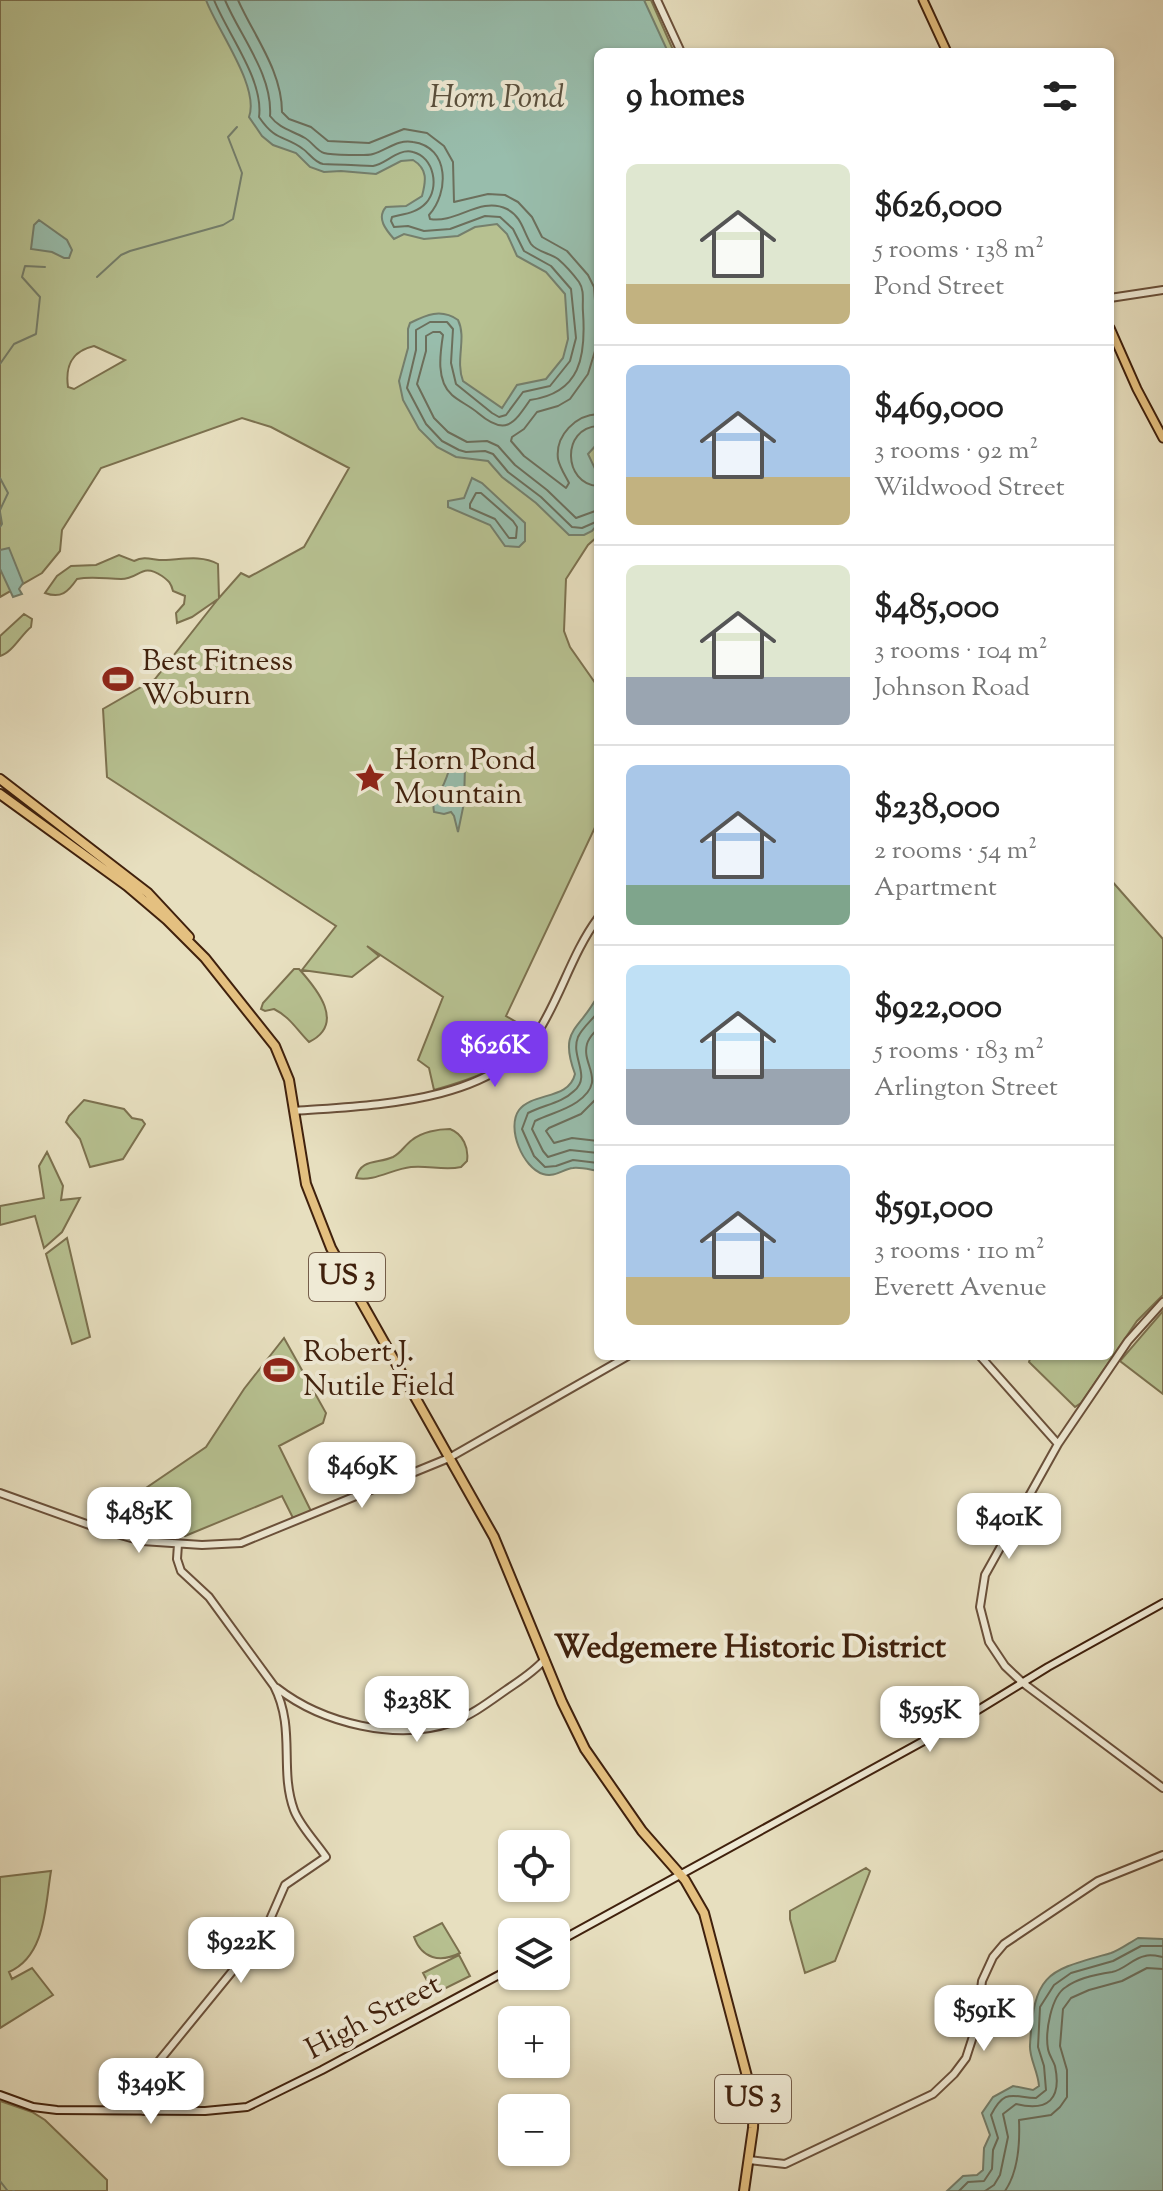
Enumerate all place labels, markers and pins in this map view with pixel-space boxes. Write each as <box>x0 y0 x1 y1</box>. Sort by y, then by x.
place label: Best Fitness Woburn <box>142 641 293 718</box>
sports icon: Best Fitness Woburn <box>101 662 135 696</box>
place label: Horn Pond Mountain <box>394 740 536 817</box>
place icon: Horn Pond Mountain <box>353 761 387 795</box>
pin: $626K <box>439 1021 551 1089</box>
place label: Robert J. Nutile Field <box>303 1332 455 1409</box>
sports icon: Robert J. Nutile Field <box>262 1353 296 1387</box>
pin: $469K <box>306 1442 418 1510</box>
pin: $485K <box>83 1487 195 1555</box>
pin: $401K <box>953 1493 1065 1561</box>
pin: $238K <box>361 1676 473 1744</box>
pin: $595K <box>874 1686 986 1754</box>
pin: $922K <box>185 1917 297 1985</box>
pin: $591K <box>928 1985 1040 2053</box>
pin: $349K <box>95 2058 207 2126</box>

